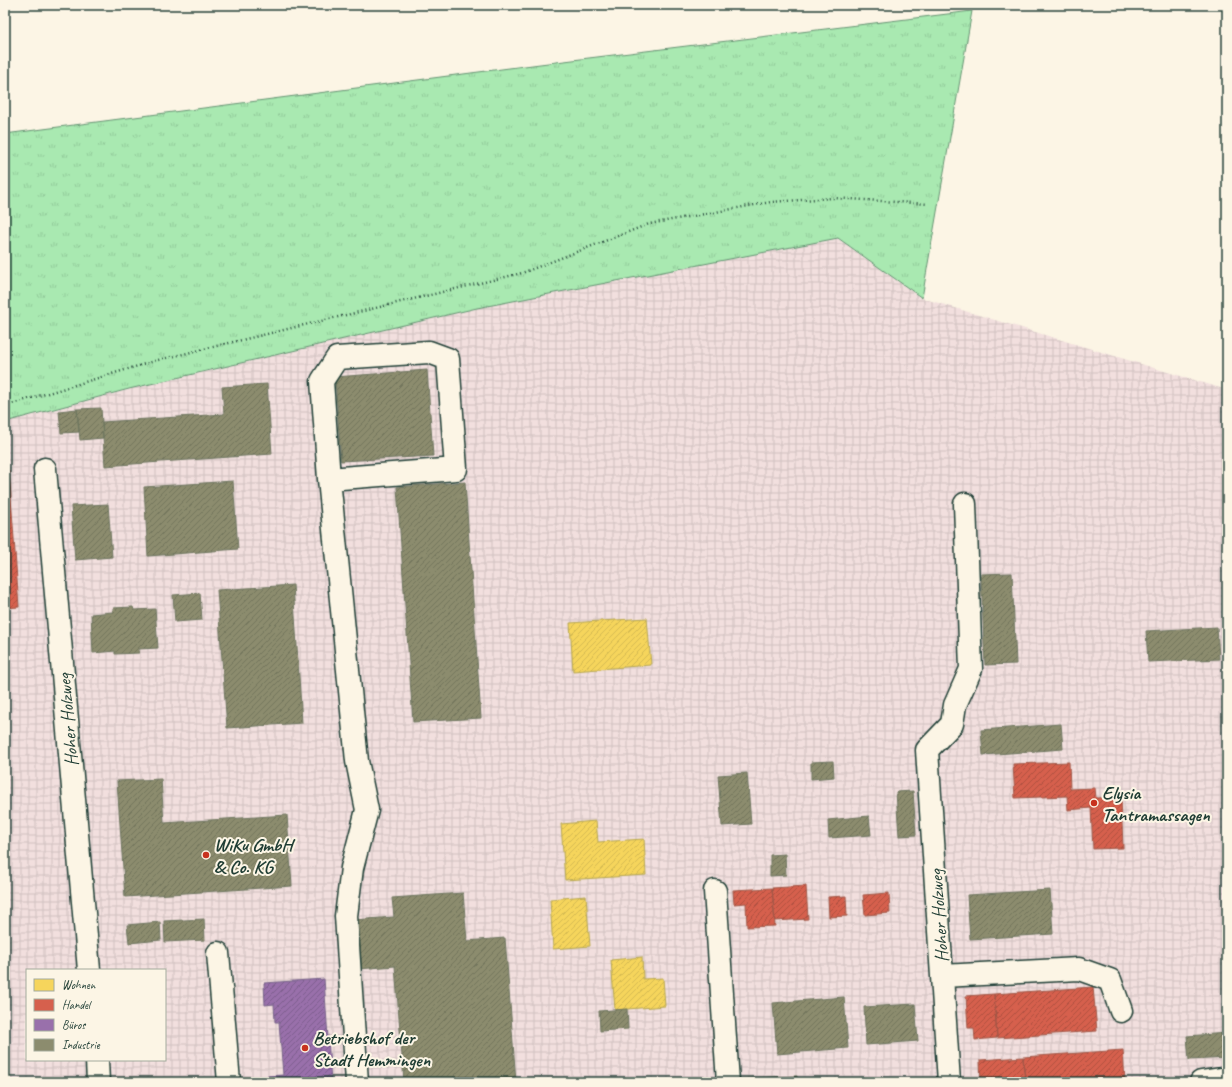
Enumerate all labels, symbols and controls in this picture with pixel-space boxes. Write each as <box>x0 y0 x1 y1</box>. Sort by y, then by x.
street label: Hoher Holzweg <box>52 671 84 767</box>
place label: Elysia Tantramassagen <box>1102 781 1210 827</box>
marker: Elysia Tantramassagen <box>1089 798 1099 808</box>
place label: WiKu GmbH & Co. KG <box>214 833 296 879</box>
marker: WiKu GmbH & Co. KG <box>201 850 211 860</box>
street label: Hoher Holzweg <box>924 867 954 963</box>
legend <box>26 969 166 1061</box>
text: Wohnen <box>62 977 96 993</box>
text: Handel <box>62 997 92 1013</box>
text: Büros <box>62 1017 86 1033</box>
place label: Betriebshof der Stadt Hemmingen <box>313 1026 430 1072</box>
text: Industrie <box>62 1037 101 1053</box>
marker: Betriebshof der Stadt Hemmingen <box>300 1043 310 1053</box>

